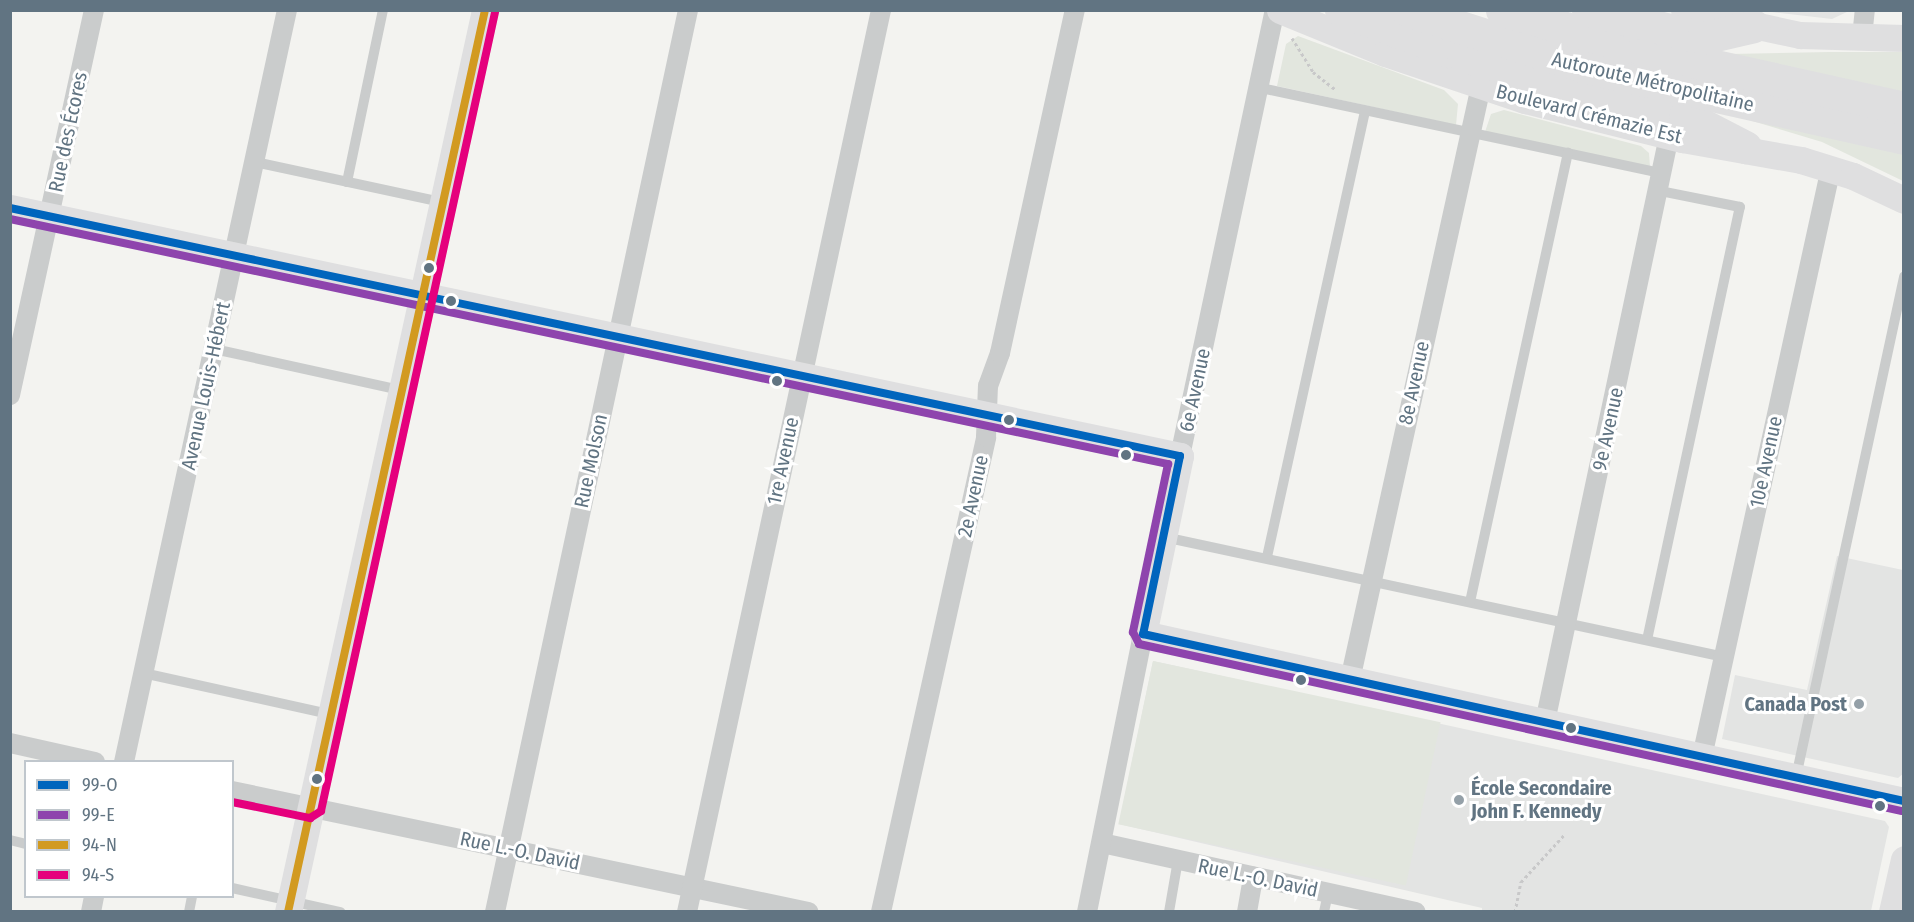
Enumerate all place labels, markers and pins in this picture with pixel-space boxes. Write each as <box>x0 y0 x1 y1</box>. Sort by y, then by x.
unlabelled marker <box>423 262 435 274</box>
unlabelled marker <box>445 295 457 307</box>
unlabelled marker <box>771 375 783 387</box>
unlabelled marker <box>1003 414 1015 426</box>
unlabelled marker <box>1120 449 1132 461</box>
unlabelled marker <box>1295 674 1307 686</box>
place label: Canada Post <box>1745 692 1847 716</box>
marker: Canada Post <box>1852 697 1866 711</box>
unlabelled marker <box>1565 722 1577 734</box>
unlabelled marker <box>311 773 323 785</box>
place label: École Secondaire John F. Kennedy <box>1471 777 1612 824</box>
marker: École Secondaire John F. Kennedy <box>1452 793 1466 807</box>
unlabelled marker <box>1874 800 1886 812</box>

